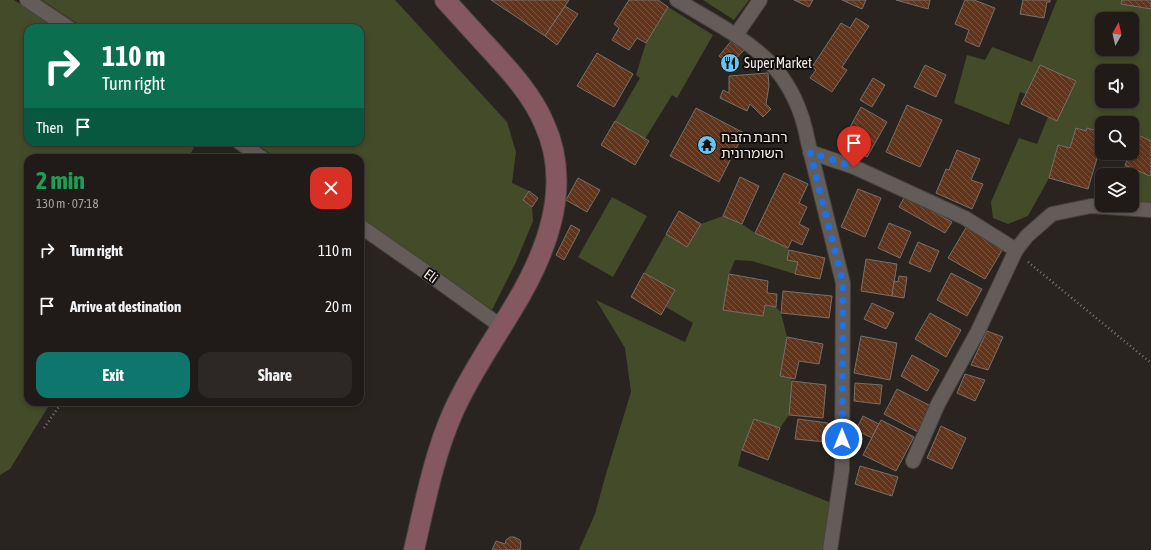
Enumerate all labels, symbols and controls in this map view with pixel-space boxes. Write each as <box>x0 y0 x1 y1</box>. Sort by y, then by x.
north arrow <box>1095 12 1139 56</box>
map controls <box>1095 12 1139 212</box>
icon: right <box>36 40 88 92</box>
text: 110 m <box>102 40 165 72</box>
restaurant icon: Super Market <box>719 52 741 74</box>
place label: Super Market <box>744 55 812 71</box>
button: sound <box>1095 64 1139 108</box>
text: Turn right <box>102 73 165 94</box>
icon: arrive <box>72 116 94 138</box>
button: search <box>1095 116 1139 160</box>
text: Then <box>36 119 64 136</box>
pin <box>837 126 871 167</box>
place label: רחבת הזבח השומרונית <box>721 129 788 161</box>
icon: arrive <box>843 132 865 154</box>
temple icon: רחבת הזבח השומרונית <box>696 134 718 156</box>
text: 2 min <box>36 167 85 194</box>
button: close <box>310 167 352 209</box>
button: layers <box>1095 168 1139 212</box>
text: 130 m · 07:18 <box>36 196 99 211</box>
icon: right <box>36 239 58 261</box>
text: Turn right <box>70 242 123 259</box>
text: 110 m <box>318 242 352 259</box>
street label: Eli <box>421 266 441 286</box>
icon: arrive <box>36 295 58 317</box>
text: Arrive at destination <box>70 298 181 315</box>
text: 20 m <box>325 298 352 315</box>
button: Exit <box>36 352 190 398</box>
button: Share <box>198 352 352 398</box>
position arrow <box>821 418 863 460</box>

